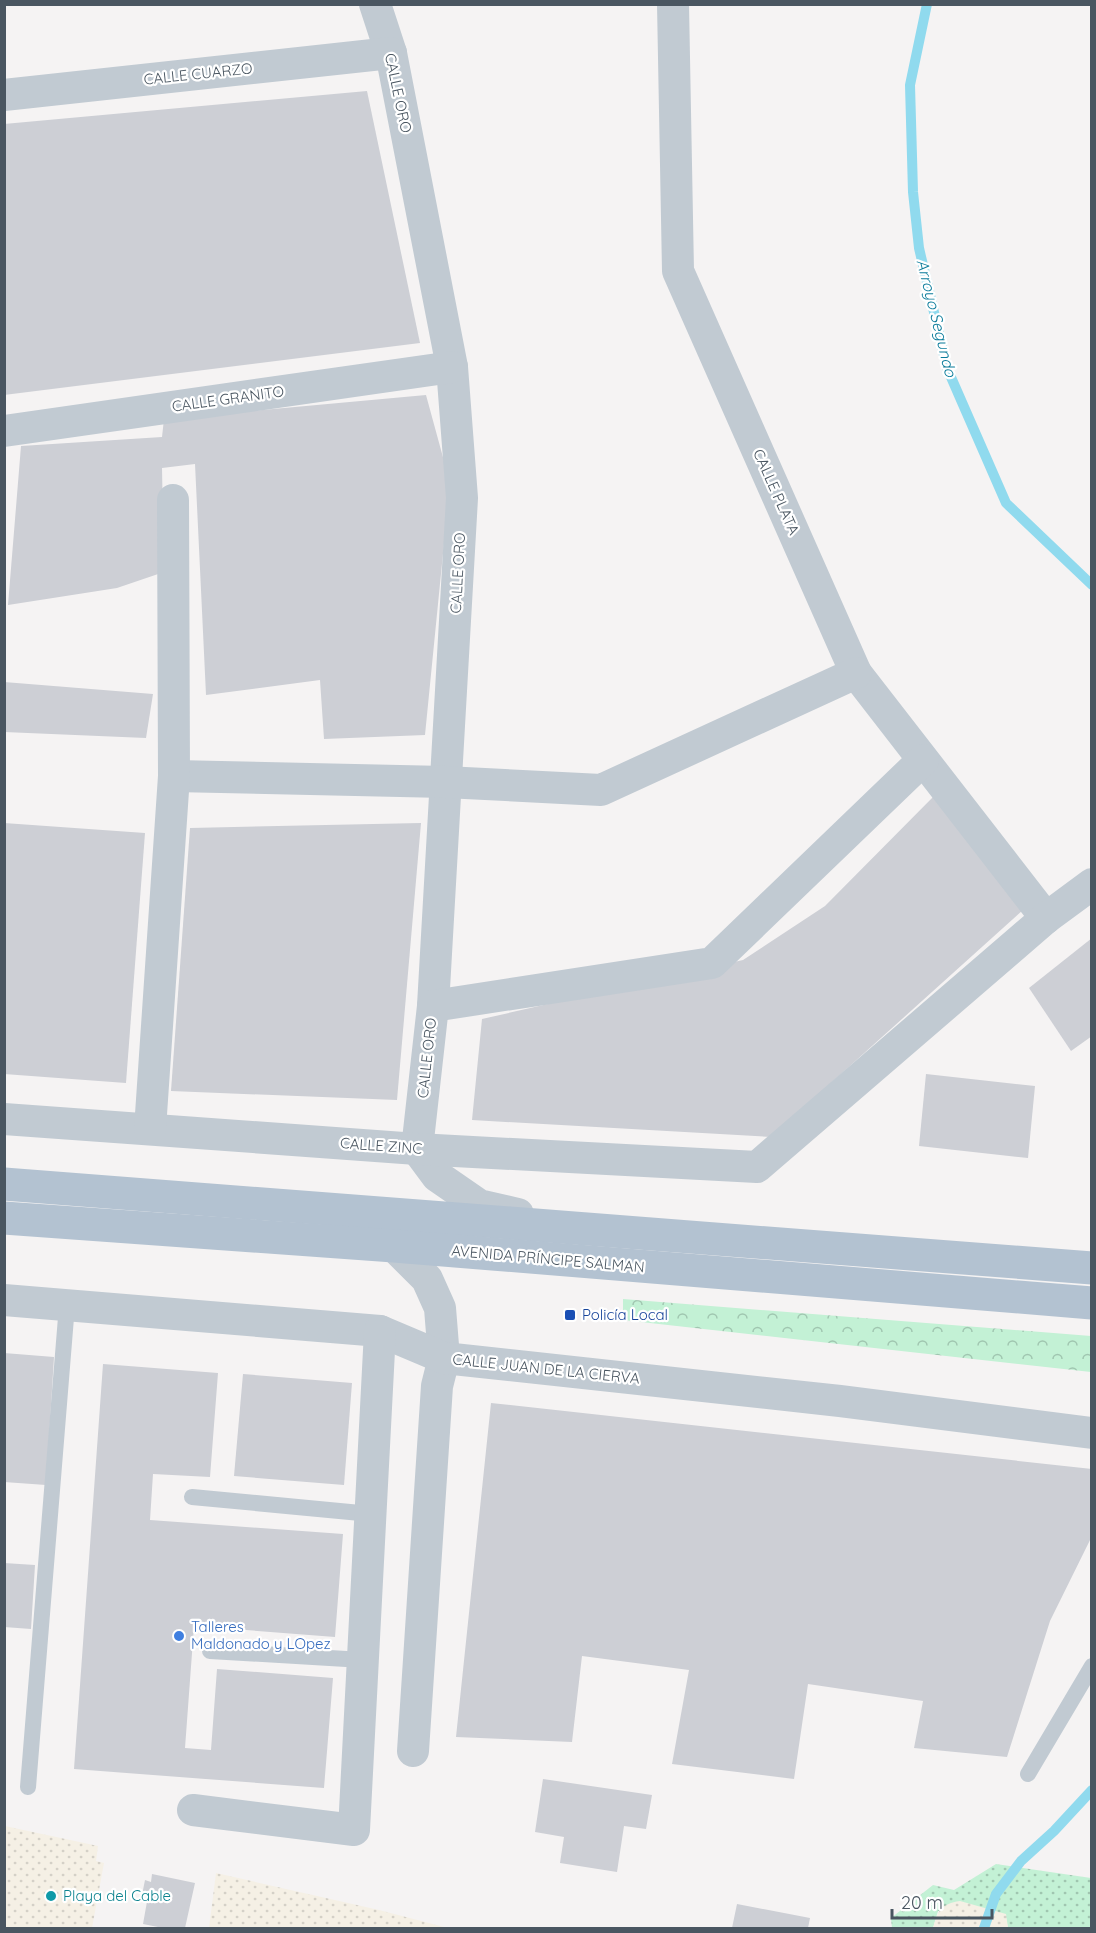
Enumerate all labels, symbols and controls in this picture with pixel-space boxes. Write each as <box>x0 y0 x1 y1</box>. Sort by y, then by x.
street label: CALLE ORO <box>381 51 416 134</box>
street label: CALLE CUARZO <box>143 58 253 89</box>
water label: Arroyo Segundo <box>913 257 962 380</box>
street label: CALLE GRANITO <box>171 381 285 416</box>
street label: CALLE PLATA <box>749 446 804 538</box>
street label: CALLE ORO <box>446 532 469 614</box>
street label: CALLE ORO <box>413 1017 440 1099</box>
street label: CALLE ZINC <box>339 1133 423 1158</box>
street label: AVENIDA PRÍNCIPE SALMAN <box>451 1241 645 1276</box>
place label: Policía Local <box>582 1305 668 1324</box>
marker: Policía Local <box>563 1308 577 1322</box>
street label: CALLE JUAN DE LA CIERVA <box>451 1349 641 1388</box>
place label: Talleres Maldonado y LOpez <box>191 1617 331 1653</box>
marker: Talleres Maldonado y LOpez <box>172 1629 186 1643</box>
scale bar <box>892 1882 992 1920</box>
place label: Playa del Cable <box>63 1886 171 1905</box>
marker: Playa del Cable <box>44 1889 58 1903</box>
text: 20 m <box>901 1891 943 1914</box>

